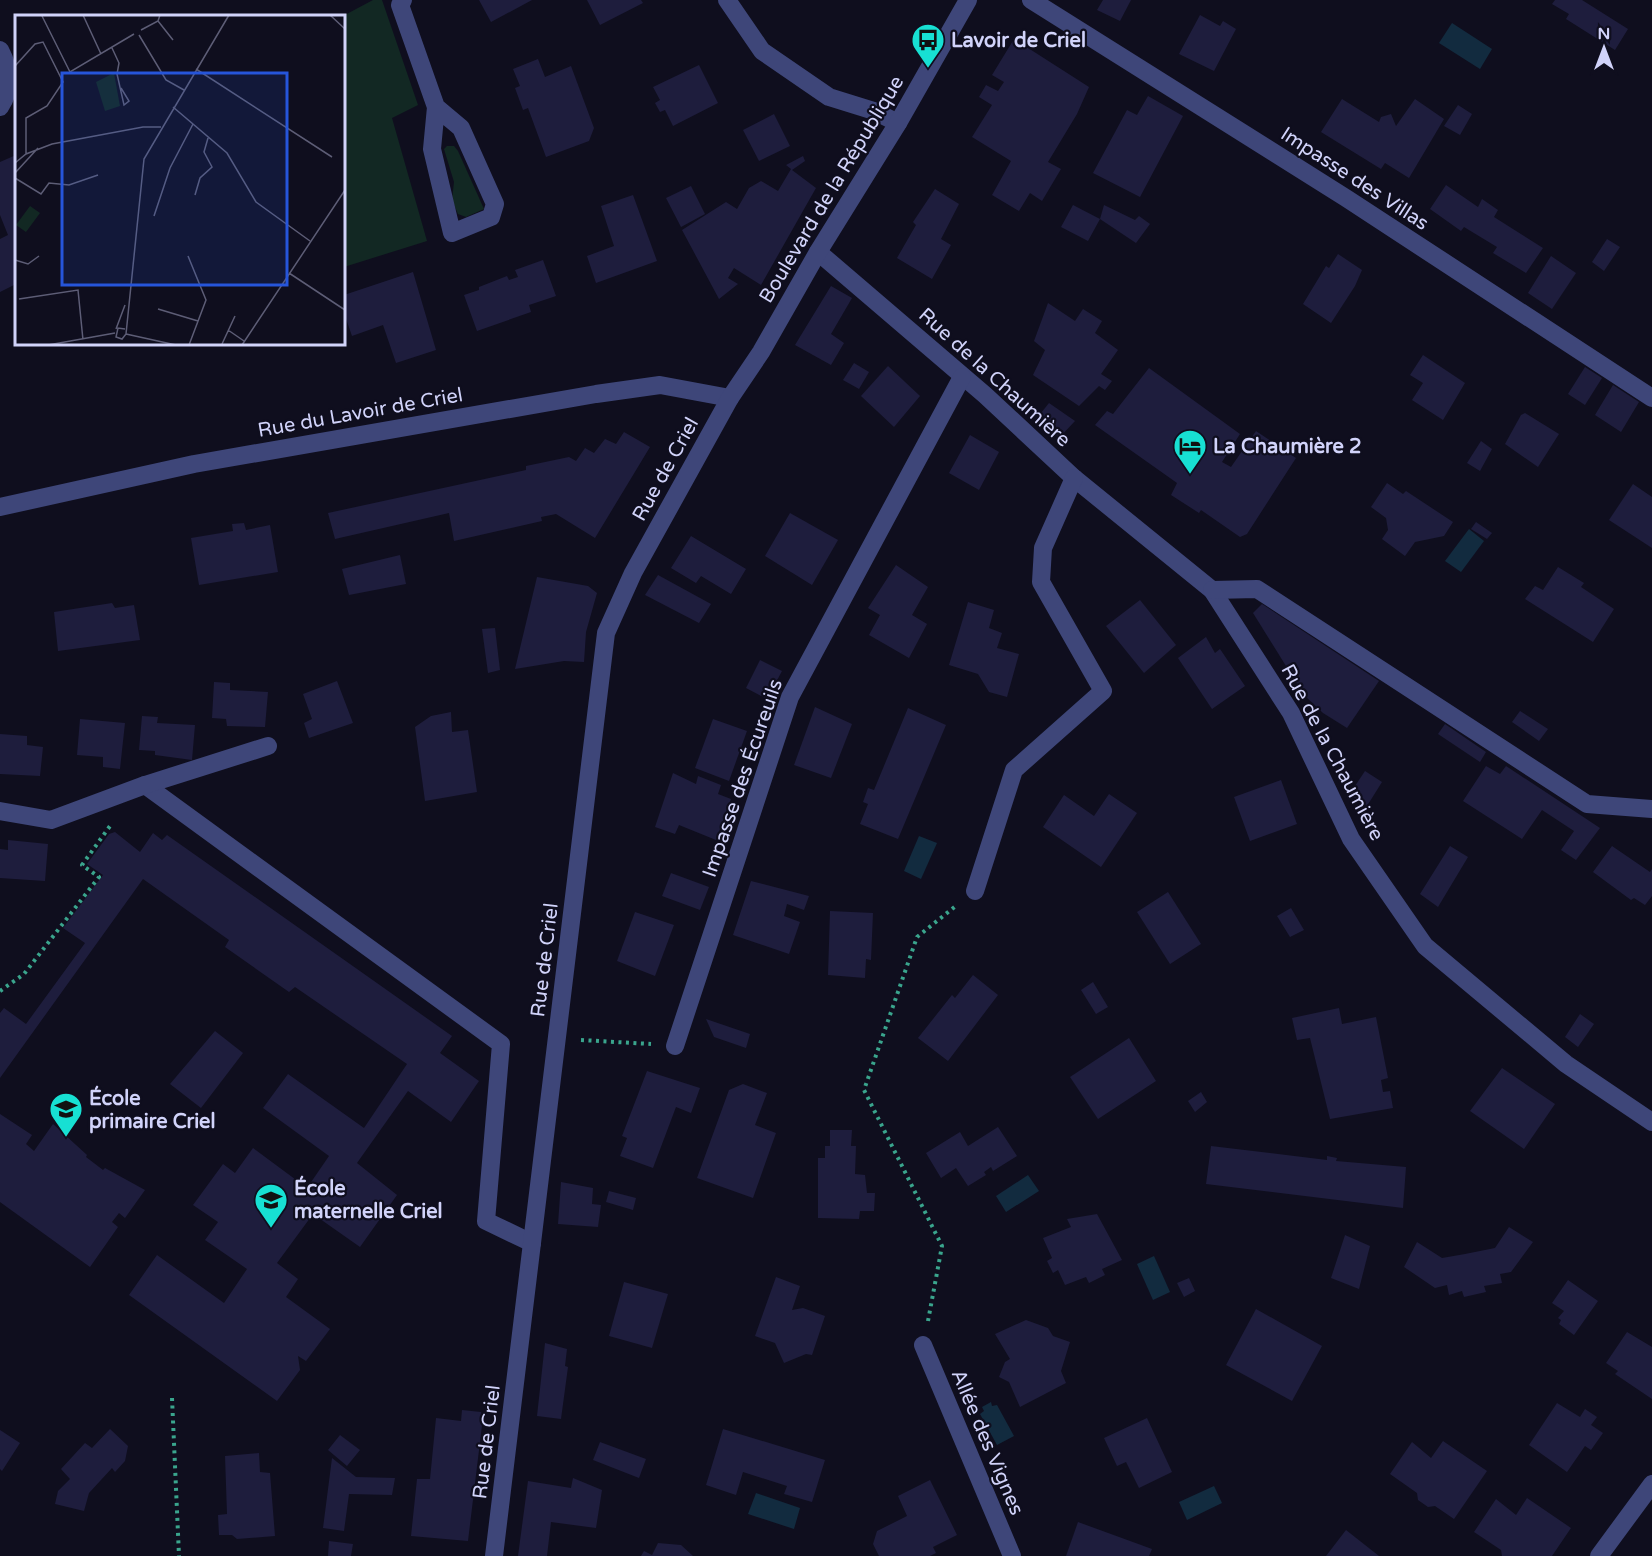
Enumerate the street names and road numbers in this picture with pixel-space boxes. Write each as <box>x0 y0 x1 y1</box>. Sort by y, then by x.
street label: Boulevard de la République <box>754 72 909 307</box>
street label: Impasse des Villas <box>1276 122 1433 236</box>
street label: Rue de la Chaumière <box>913 303 1075 452</box>
street label: Rue du Lavoir de Criel <box>256 383 465 443</box>
street label: Rue de Criel <box>628 413 704 525</box>
street label: Rue de la Chaumière <box>1275 660 1389 845</box>
street label: Impasse des Écureuils <box>697 676 788 881</box>
street label: Rue de Criel <box>526 902 564 1019</box>
street label: Allée des Vignes <box>946 1366 1029 1519</box>
street label: Rue de Criel <box>468 1384 506 1501</box>

